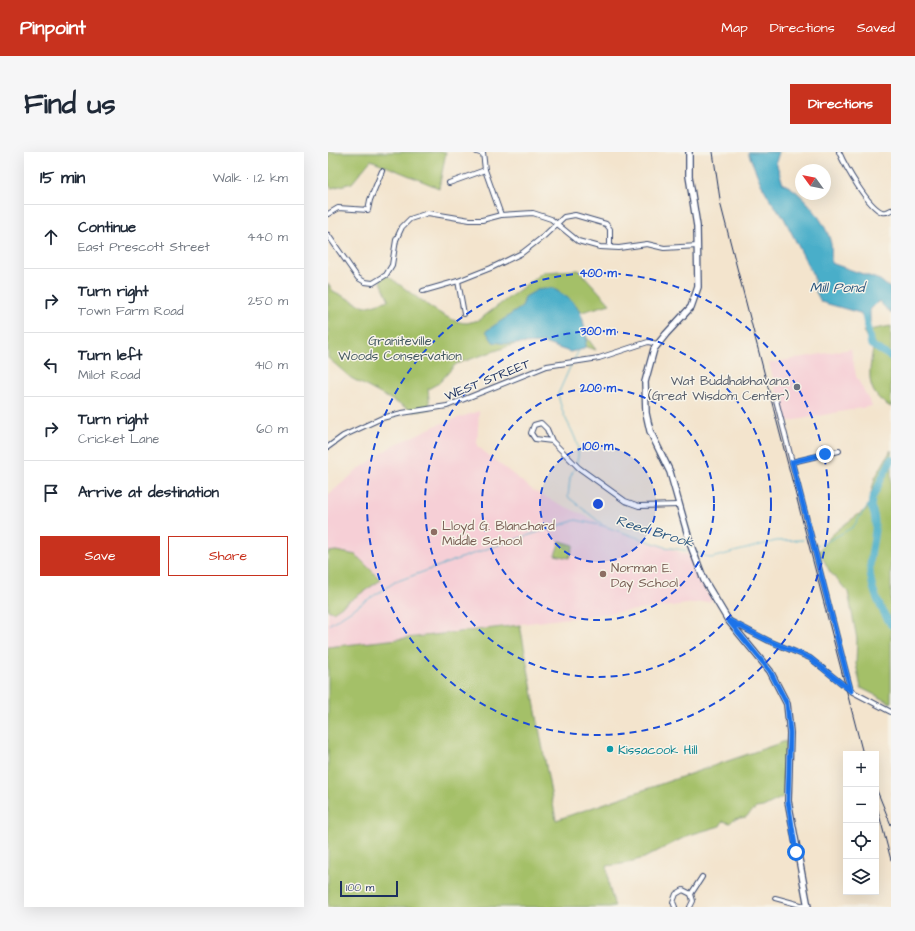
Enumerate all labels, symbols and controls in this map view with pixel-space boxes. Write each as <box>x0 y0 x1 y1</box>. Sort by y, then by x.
text: Pinpoint <box>20 15 86 42</box>
text: Map <box>721 18 748 38</box>
text: Directions <box>770 18 835 38</box>
text: Saved <box>857 18 895 38</box>
button: Directions <box>790 84 891 124</box>
text: Find us <box>24 85 115 124</box>
north arrow <box>795 164 831 200</box>
text: 15 min <box>40 166 85 190</box>
text: Walk · 1.2 km <box>213 169 288 187</box>
text: Continue <box>78 217 136 238</box>
icon: ahead <box>40 226 62 248</box>
text: 440 m <box>247 228 288 246</box>
text: East Prescott Street <box>78 238 210 256</box>
text: 400 m <box>579 265 617 282</box>
water label: Mill Pond <box>810 278 867 298</box>
text: Turn right <box>78 281 149 302</box>
icon: right <box>40 290 62 312</box>
text: 250 m <box>248 292 288 310</box>
text: Town Farm Road <box>78 302 184 320</box>
text: 300 m <box>579 323 616 340</box>
park label: Graniteville Woods Conservation <box>338 332 462 365</box>
text: Turn left <box>78 345 142 366</box>
icon: left <box>40 354 62 376</box>
street label: WEST STREET <box>442 354 534 405</box>
text: 410 m <box>254 356 288 374</box>
text: Milot Road <box>78 366 140 384</box>
place label: Wat Buddhabhavana (Great Wisdom Center) <box>648 372 789 405</box>
text: 200 m <box>579 380 617 397</box>
marker: Wat Buddhabhavana (Great Wisdom Center) <box>792 382 802 392</box>
text: Turn right <box>78 409 149 430</box>
icon: right <box>40 418 62 440</box>
text: 60 m <box>256 420 288 438</box>
text: Cricket Lane <box>78 430 159 448</box>
text: 100 m <box>583 438 614 455</box>
route end <box>816 445 834 463</box>
icon: arrive <box>40 482 62 504</box>
text: Arrive at destination <box>78 482 219 503</box>
centre of rings <box>591 497 605 511</box>
water label: Reed Brook <box>614 511 696 553</box>
place label: Lloyd G. Blanchard Middle School <box>442 517 555 550</box>
marker: Lloyd G. Blanchard Middle School <box>429 527 439 537</box>
button: Save <box>40 536 160 576</box>
button: Share <box>168 536 288 576</box>
place label: Norman E. Day School <box>611 559 678 593</box>
marker: Norman E. Day School <box>598 569 608 579</box>
place label: Kissacook Hill <box>618 741 697 759</box>
marker: Kissacook Hill <box>605 744 615 754</box>
map controls <box>843 751 879 895</box>
button: + <box>843 751 879 787</box>
button: − <box>843 787 879 823</box>
button: locate <box>843 823 879 859</box>
route start <box>787 843 805 861</box>
button: layers <box>843 859 879 895</box>
scale bar <box>340 879 398 898</box>
text: 100 m <box>346 880 374 895</box>

